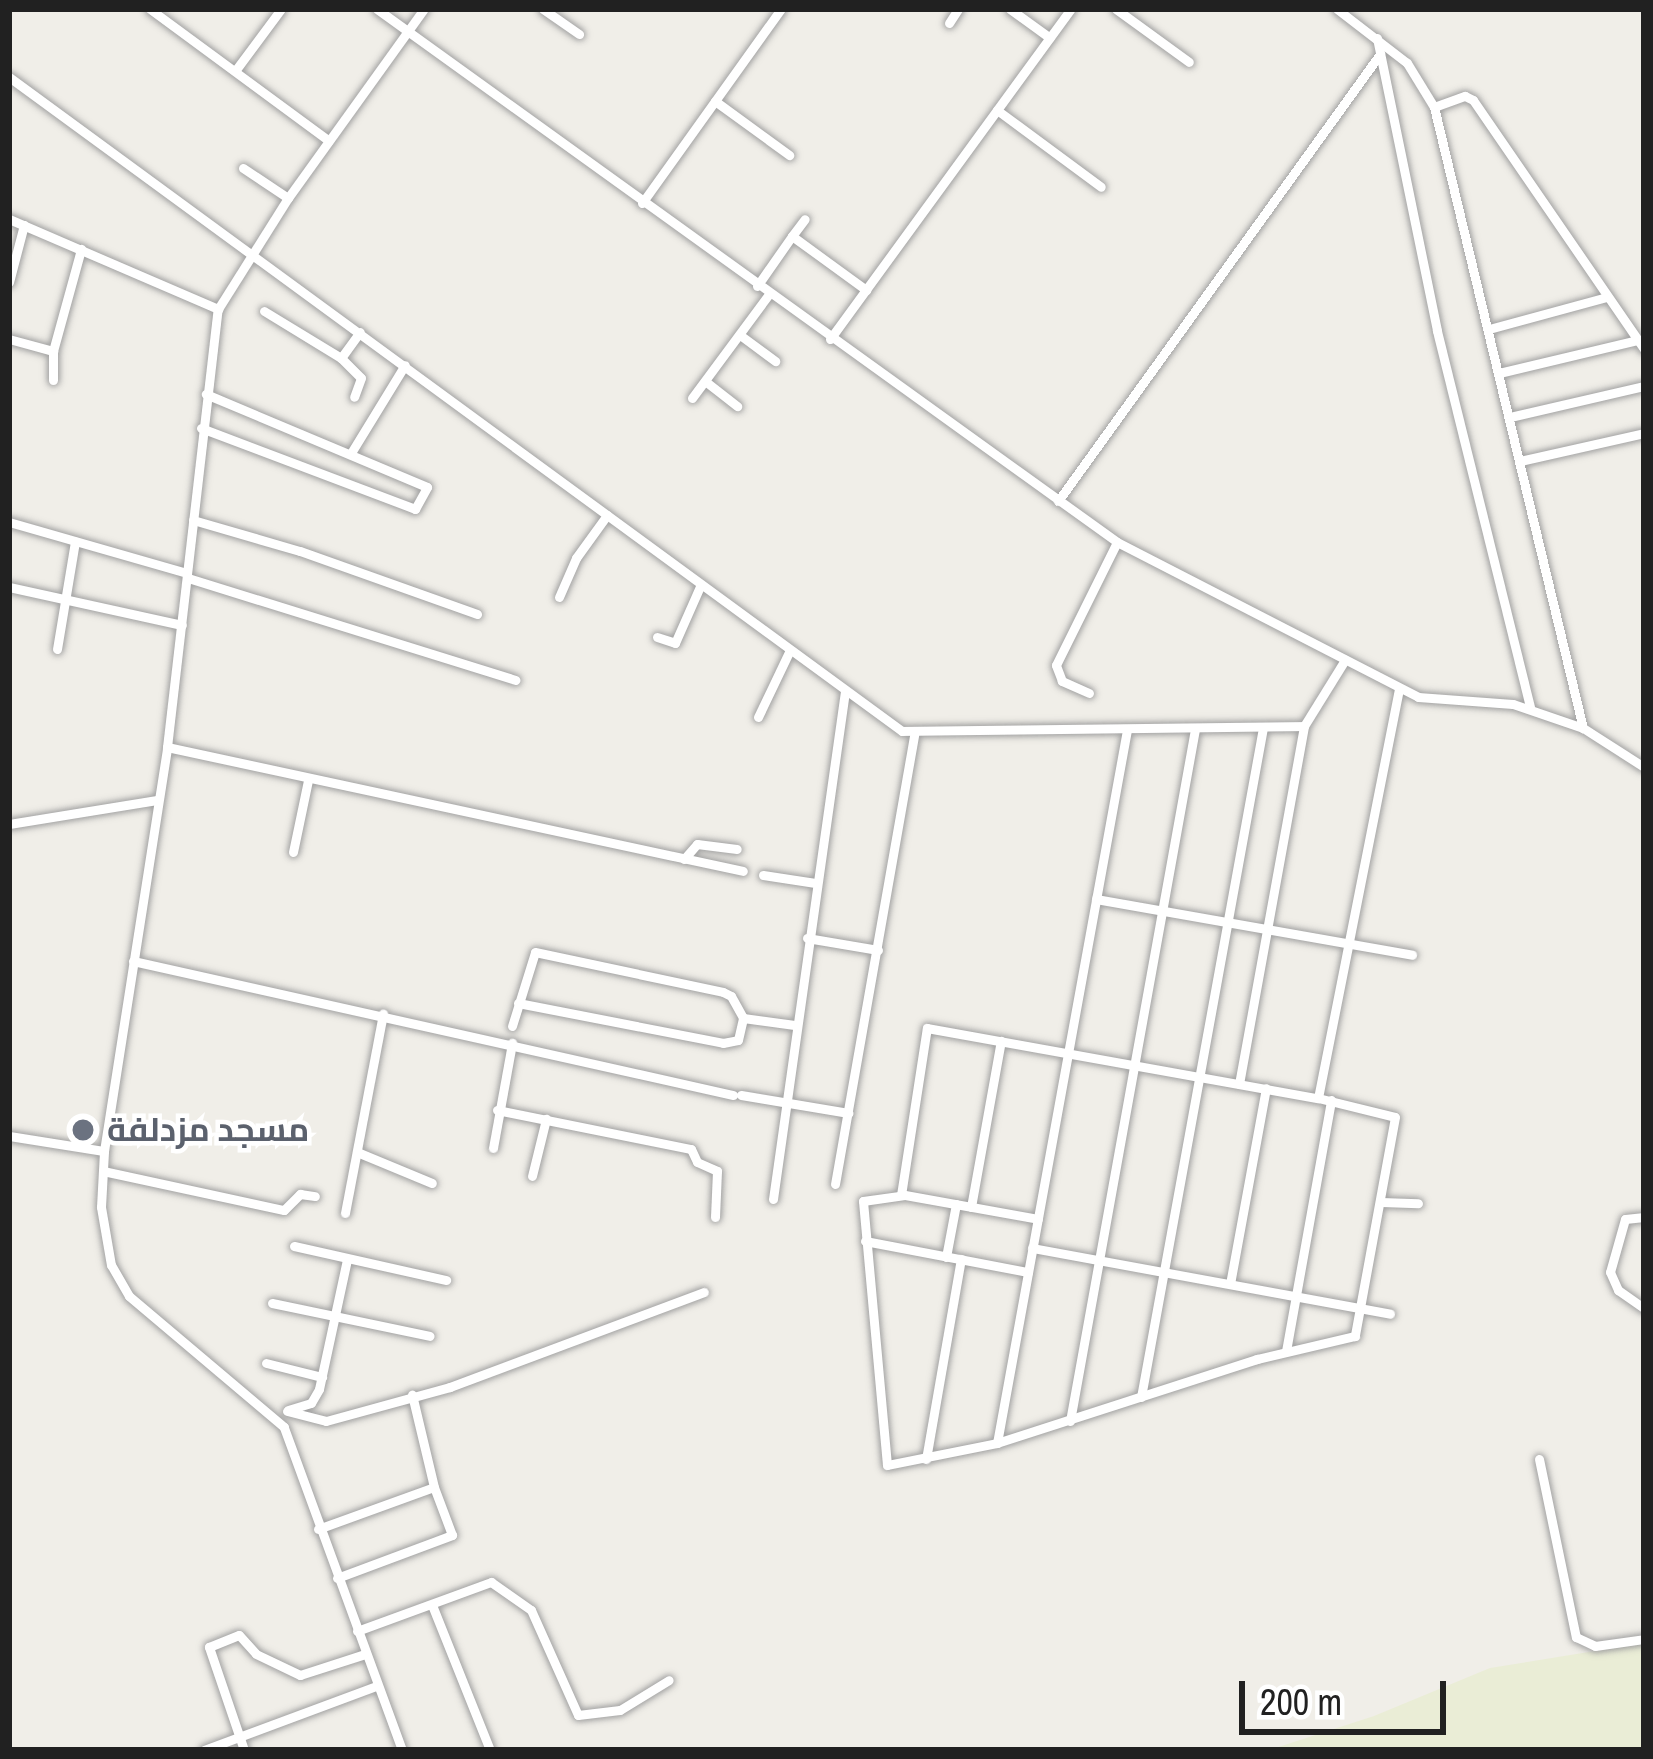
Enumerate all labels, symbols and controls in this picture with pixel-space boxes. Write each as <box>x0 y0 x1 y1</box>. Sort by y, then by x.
place label: مسجد مزدلفة <box>107 1110 309 1150</box>
marker: مسجد مزدلفة <box>70 1117 96 1143</box>
scale bar <box>1245 1657 1452 1731</box>
text: 200 m <box>1260 1678 1342 1726</box>

